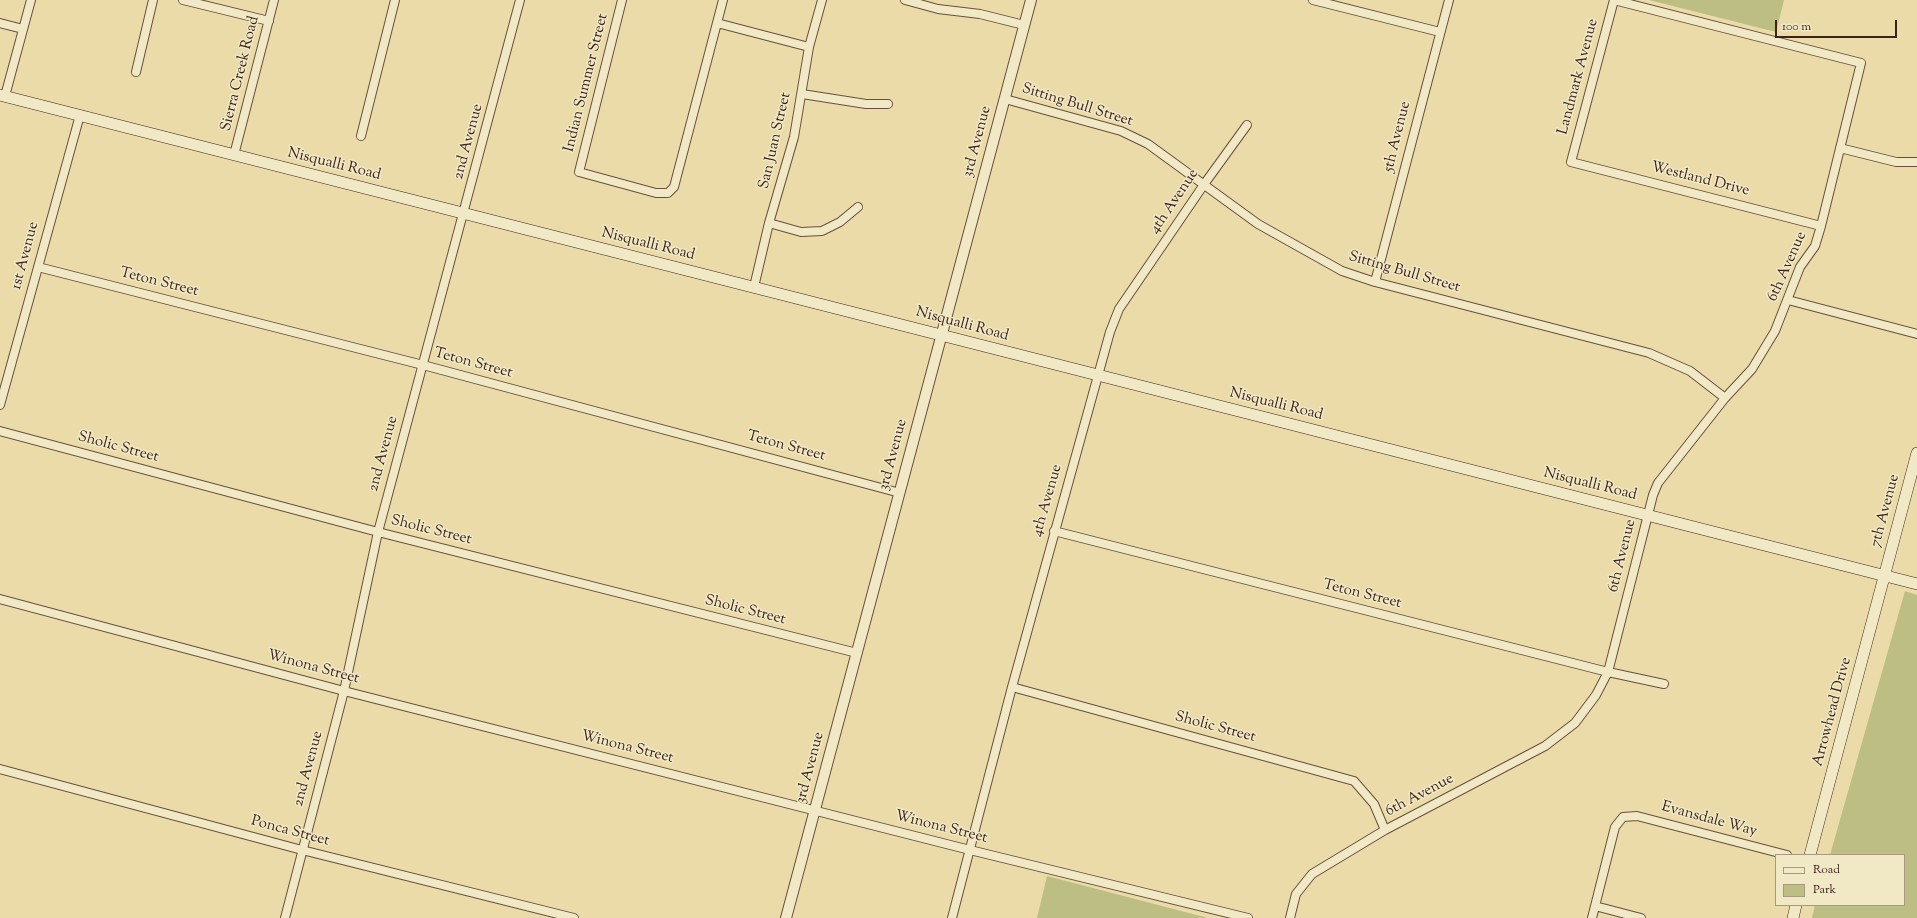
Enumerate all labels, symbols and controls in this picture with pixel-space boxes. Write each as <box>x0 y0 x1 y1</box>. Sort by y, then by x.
street label: Indian Summer Street <box>561 12 613 154</box>
scale bar <box>1777 12 1899 38</box>
street label: Sierra Creek Road <box>218 15 264 133</box>
street label: Landmark Avenue <box>1555 17 1603 137</box>
text: 100 m <box>1782 18 1811 36</box>
street label: Sitting Bull Street <box>1019 81 1135 131</box>
street label: San Juan Street <box>756 91 796 191</box>
street label: 5th Avenue <box>1381 100 1415 174</box>
street label: 2nd Avenue <box>450 102 488 182</box>
street label: 3rd Avenue <box>960 104 996 180</box>
street label: Nisqualli Road <box>286 145 382 185</box>
street label: Westland Drive <box>1649 159 1751 201</box>
street label: 4th Avenue <box>1147 166 1203 238</box>
street label: 1st Avenue <box>8 220 44 292</box>
street label: Nisqualli Road <box>600 225 696 265</box>
street label: 6th Avenue <box>1765 229 1811 305</box>
street label: Sitting Bull Street <box>1346 248 1462 298</box>
street label: Teton Street <box>118 265 200 301</box>
street label: Nisqualli Road <box>914 304 1010 346</box>
street label: Teton Street <box>432 345 514 383</box>
street label: Nisqualli Road <box>1228 385 1324 425</box>
street label: 2nd Avenue <box>365 414 403 494</box>
street label: 3rd Avenue <box>876 417 912 493</box>
street label: Teton Street <box>745 428 827 466</box>
street label: Sholic Street <box>76 429 160 467</box>
street label: 4th Avenue <box>1029 463 1067 539</box>
street label: Nisqualli Road <box>1542 465 1638 505</box>
street label: 7th Avenue <box>1868 473 1904 549</box>
street label: Sholic Street <box>389 512 473 550</box>
street label: 6th Avenue <box>1605 518 1641 594</box>
street label: Teton Street <box>1321 577 1403 613</box>
street label: Sholic Street <box>703 592 787 630</box>
street label: Winona Street <box>265 647 361 689</box>
street label: Arrowhead Drive <box>1810 656 1856 768</box>
street label: Sholic Street <box>1173 709 1257 747</box>
street label: Winona Street <box>579 728 675 768</box>
street label: 2nd Avenue <box>290 729 328 809</box>
street label: 3rd Avenue <box>793 730 829 806</box>
street label: 6th Avenue <box>1383 771 1457 821</box>
street label: Evansdale Way <box>1659 799 1759 841</box>
street label: Winona Street <box>893 808 989 848</box>
street label: Ponca Street <box>249 813 331 851</box>
legend <box>1775 854 1905 906</box>
text: Road <box>1813 861 1840 879</box>
text: Park <box>1813 881 1836 899</box>

